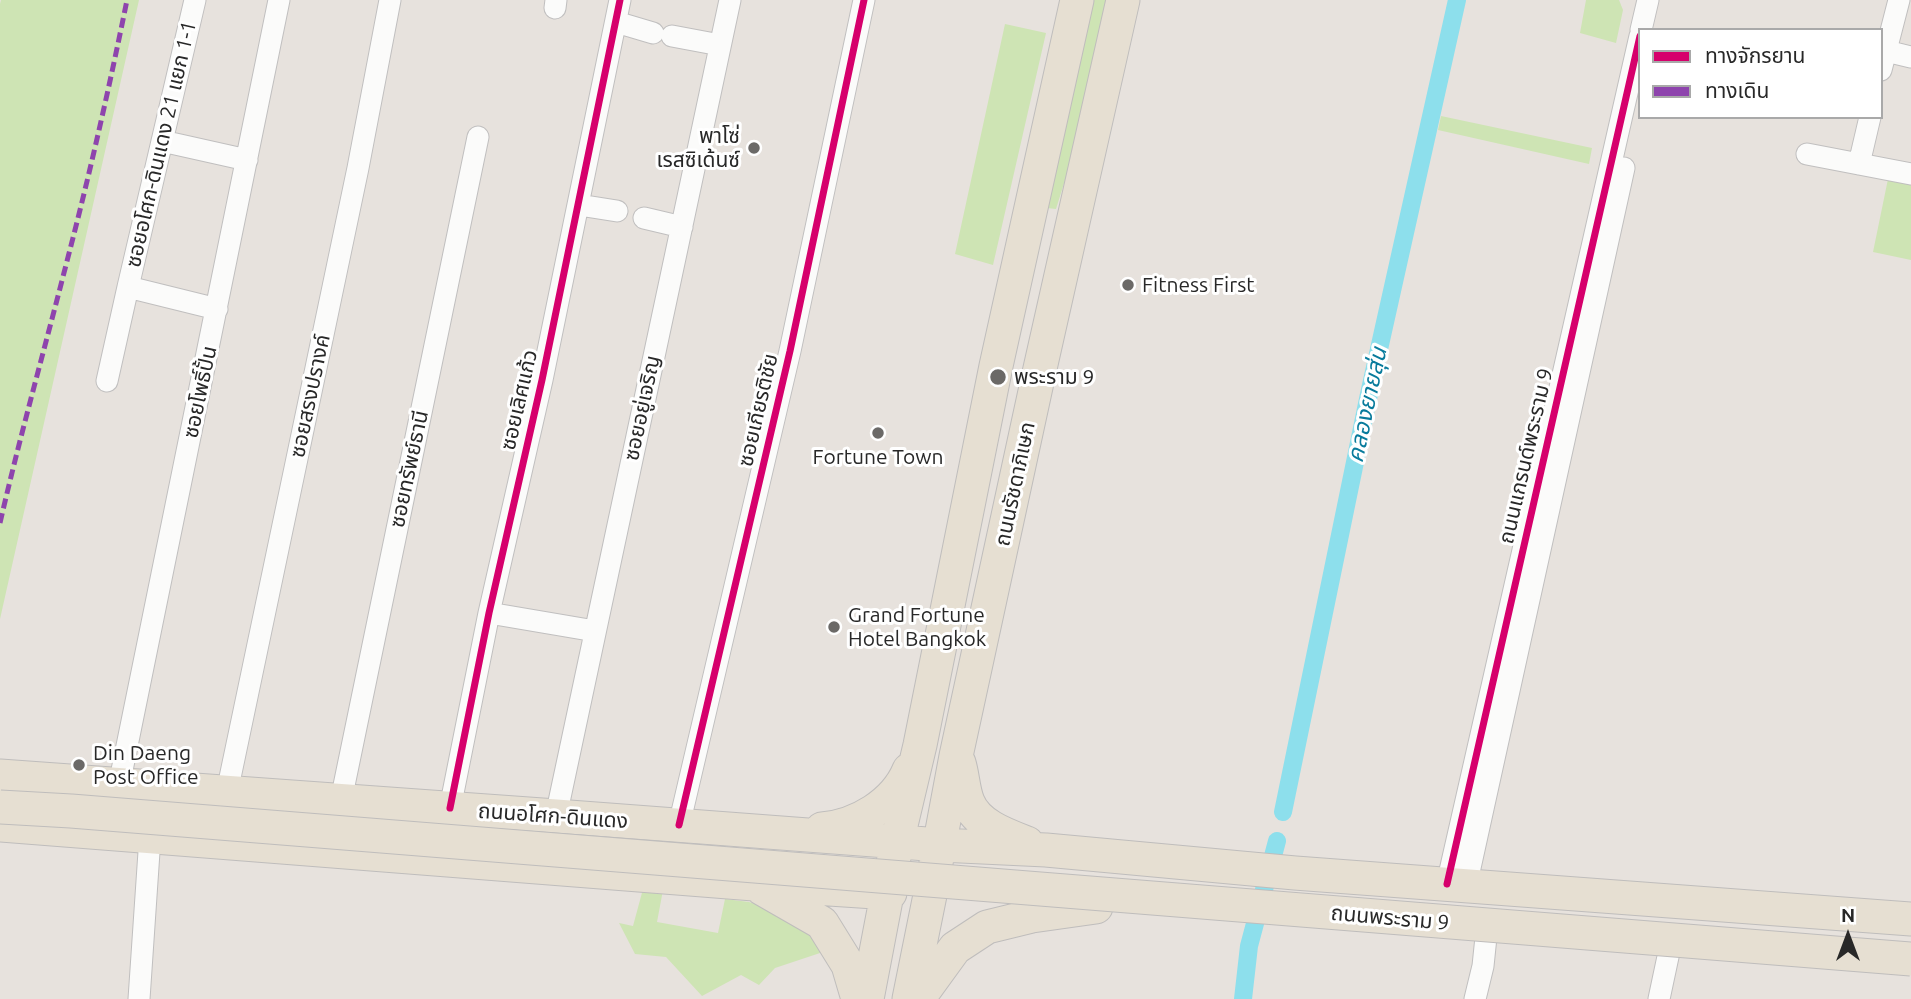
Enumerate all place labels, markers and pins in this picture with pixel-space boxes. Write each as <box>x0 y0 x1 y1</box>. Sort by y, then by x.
place label: พาโซ่ เรสซิเด้นซ์ <box>657 123 740 173</box>
marker: พาโซ่ เรสซิเด้นซ์ <box>746 140 762 156</box>
place label: Fitness First <box>1142 272 1254 298</box>
marker: Fitness First <box>1120 277 1136 293</box>
place label: พระราม 9 <box>1014 364 1094 390</box>
marker: พระราม 9 <box>988 367 1008 387</box>
marker: Fortune Town <box>870 425 886 441</box>
place label: Fortune Town <box>812 444 944 470</box>
place label: Grand Fortune Hotel Bangkok <box>848 602 986 652</box>
marker: Grand Fortune Hotel Bangkok <box>826 619 842 635</box>
place label: Din Daeng Post Office <box>93 740 198 790</box>
marker: Din Daeng Post Office <box>71 757 87 773</box>

